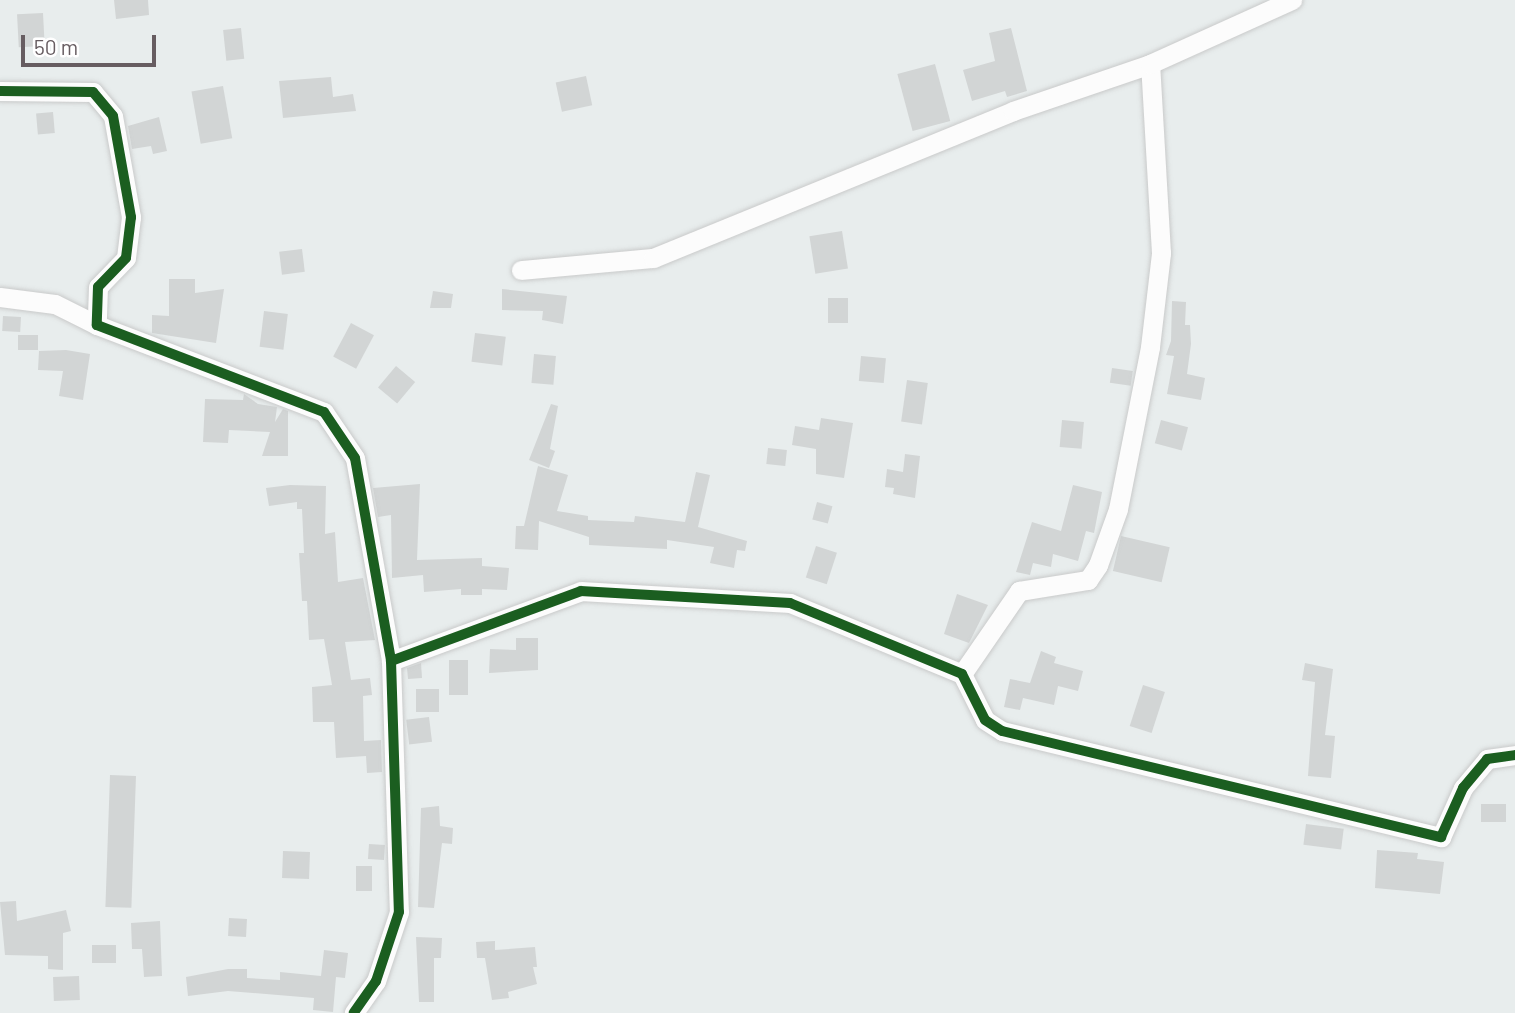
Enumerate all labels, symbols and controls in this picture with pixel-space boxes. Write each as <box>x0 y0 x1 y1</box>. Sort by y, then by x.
scale bar <box>24 21 159 65</box>
text: 50 m <box>34 34 78 59</box>

